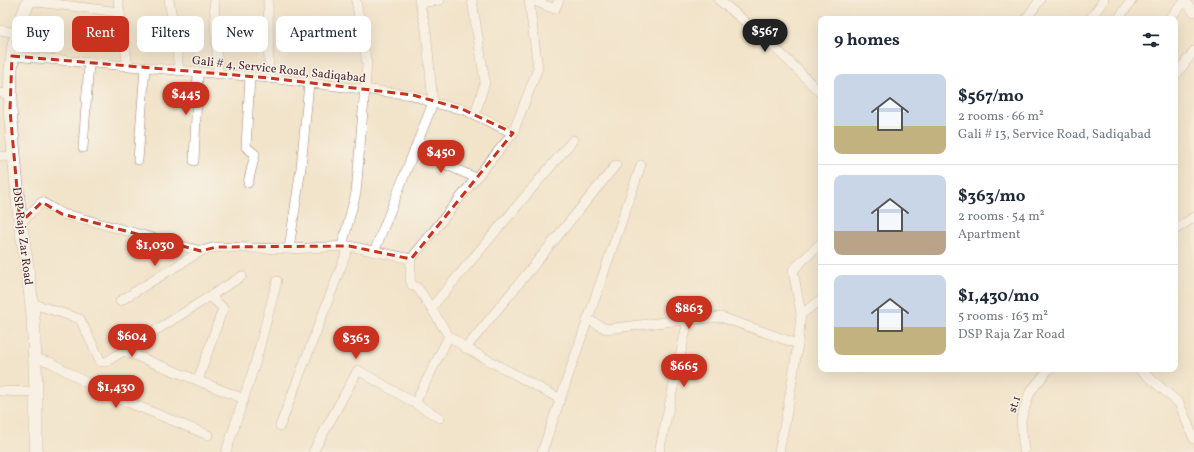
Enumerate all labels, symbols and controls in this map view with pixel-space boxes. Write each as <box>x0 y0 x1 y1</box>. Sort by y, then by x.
chip: Buy <box>12 16 64 52</box>
chip: Rent <box>72 16 129 52</box>
chip: Filters <box>137 16 204 52</box>
chip: New <box>212 16 268 52</box>
chip: Apartment <box>276 16 371 52</box>
pin: $567 <box>741 19 789 53</box>
text: $567 <box>752 23 778 41</box>
text: 9 homes <box>834 29 900 52</box>
icon: filters <box>1140 29 1162 51</box>
street label: Gali # 4, Service Road, Sadiqabad <box>191 53 367 87</box>
pin: $445 <box>162 82 210 116</box>
text: $567/mo <box>958 85 1024 108</box>
text: $445 <box>171 86 201 104</box>
icon: home <box>866 90 914 138</box>
text: 2 rooms · 66 m² <box>958 108 1044 126</box>
text: Gali # 13, Service Road, Sadiqabad <box>958 126 1151 144</box>
pin: $450 <box>417 140 465 174</box>
text: $450 <box>426 144 456 162</box>
text: $363/mo <box>958 185 1025 208</box>
street label: DSP Raja Zar Road <box>8 186 36 286</box>
icon: home <box>866 191 914 239</box>
text: 2 rooms · 54 m² <box>958 208 1045 226</box>
text: Apartment <box>958 226 1021 244</box>
pin: $1,030 <box>122 233 188 267</box>
text: $1,030 <box>136 237 174 255</box>
text: $1,430/mo <box>958 285 1039 308</box>
icon: home <box>866 291 914 339</box>
pin: $863 <box>665 296 713 330</box>
text: $863 <box>675 300 703 318</box>
text: 5 rooms · 163 m² <box>958 308 1048 326</box>
pin: $604 <box>108 324 156 358</box>
pin: $363 <box>332 326 380 360</box>
text: DSP Raja Zar Road <box>958 326 1065 344</box>
text: $604 <box>117 328 147 346</box>
text: $363 <box>342 330 370 348</box>
pin: $665 <box>660 354 708 388</box>
text: $665 <box>670 358 698 376</box>
pin: $1,430 <box>83 375 149 409</box>
text: $1,430 <box>97 379 135 397</box>
street label: st.1 <box>1005 394 1025 415</box>

